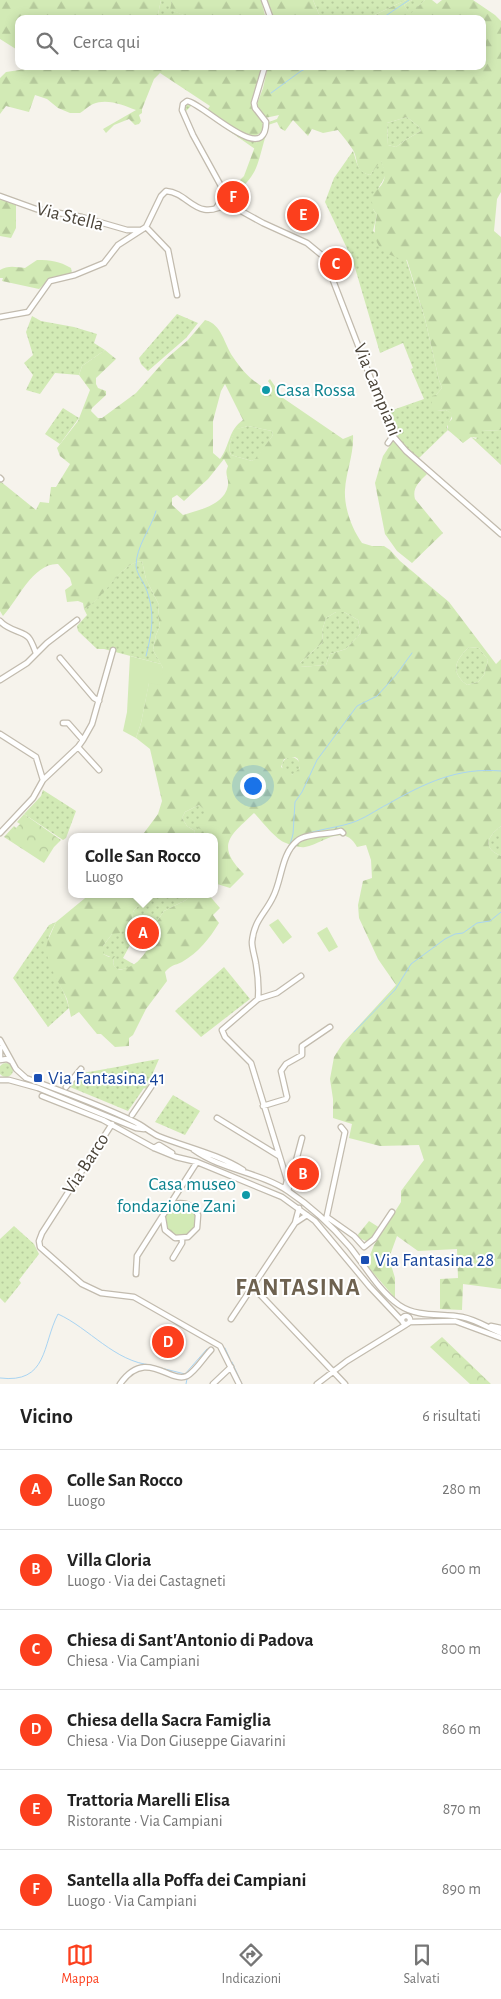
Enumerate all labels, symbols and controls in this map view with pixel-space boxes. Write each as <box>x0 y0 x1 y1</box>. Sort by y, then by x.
search box <box>15 15 486 70</box>
icon: search <box>33 29 61 57</box>
text: Cerca qui <box>73 33 140 52</box>
pin: F <box>217 178 249 216</box>
pin: E <box>287 196 319 234</box>
street label: Via Stella <box>34 199 106 235</box>
pin: C <box>320 245 352 283</box>
street label: Via Campiani <box>350 341 404 439</box>
place label: Casa Rossa <box>276 381 356 400</box>
marker: Casa Rossa <box>260 384 272 396</box>
your location <box>240 773 266 799</box>
popup <box>68 833 218 898</box>
text: Colle San Rocco <box>85 847 201 866</box>
text: Luogo <box>85 869 123 885</box>
pin: A <box>127 914 159 952</box>
place label: Via Fantasina 41 <box>48 1069 165 1088</box>
marker: Via Fantasina 41 <box>32 1072 44 1084</box>
street label: Via Barco <box>59 1130 113 1198</box>
pin: B <box>287 1155 319 1193</box>
place label: Casa museo fondazione Zani <box>117 1175 236 1216</box>
marker: Casa museo fondazione Zani <box>240 1189 252 1201</box>
place label: Via Fantasina 28 <box>375 1251 494 1270</box>
marker: Via Fantasina 28 <box>359 1254 371 1266</box>
district label: FANTASINA <box>235 1276 361 1300</box>
pin: D <box>152 1323 184 1361</box>
text: Vicino <box>20 1406 73 1427</box>
text: 6 risultati <box>422 1408 481 1424</box>
text: Colle San Rocco <box>67 1471 183 1490</box>
text: A <box>31 1481 41 1497</box>
text: 280 m <box>442 1481 481 1497</box>
text: Luogo <box>67 1493 105 1509</box>
text: Villa Gloria <box>67 1551 151 1570</box>
text: B <box>31 1561 41 1577</box>
text: 600 m <box>441 1561 481 1577</box>
text: Luogo · Via dei Castagneti <box>67 1573 226 1589</box>
text: Chiesa di Sant'Antonio di Padova <box>67 1631 314 1650</box>
text: C <box>32 1641 40 1657</box>
text: 800 m <box>441 1641 481 1657</box>
text: Chiesa · Via Campiani <box>67 1653 200 1669</box>
text: Chiesa della Sacra Famiglia <box>67 1711 271 1730</box>
text: D <box>31 1721 41 1737</box>
text: 860 m <box>442 1721 481 1737</box>
text: Chiesa · Via Don Giuseppe Giavarini <box>67 1733 286 1749</box>
text: Trattoria Marelli Elisa <box>67 1791 230 1810</box>
text: E <box>32 1801 40 1817</box>
text: 870 m <box>443 1801 481 1817</box>
text: Ristorante · Via Campiani <box>67 1813 223 1829</box>
text: Santella alla Poffa dei Campiani <box>67 1871 307 1890</box>
text: F <box>32 1881 40 1897</box>
text: 890 m <box>442 1881 481 1897</box>
text: Luogo · Via Campiani <box>67 1893 197 1909</box>
tab: Mappa <box>61 1941 99 1988</box>
tab: Indicazioni <box>222 1941 281 1988</box>
tab: Salvati <box>404 1941 440 1988</box>

